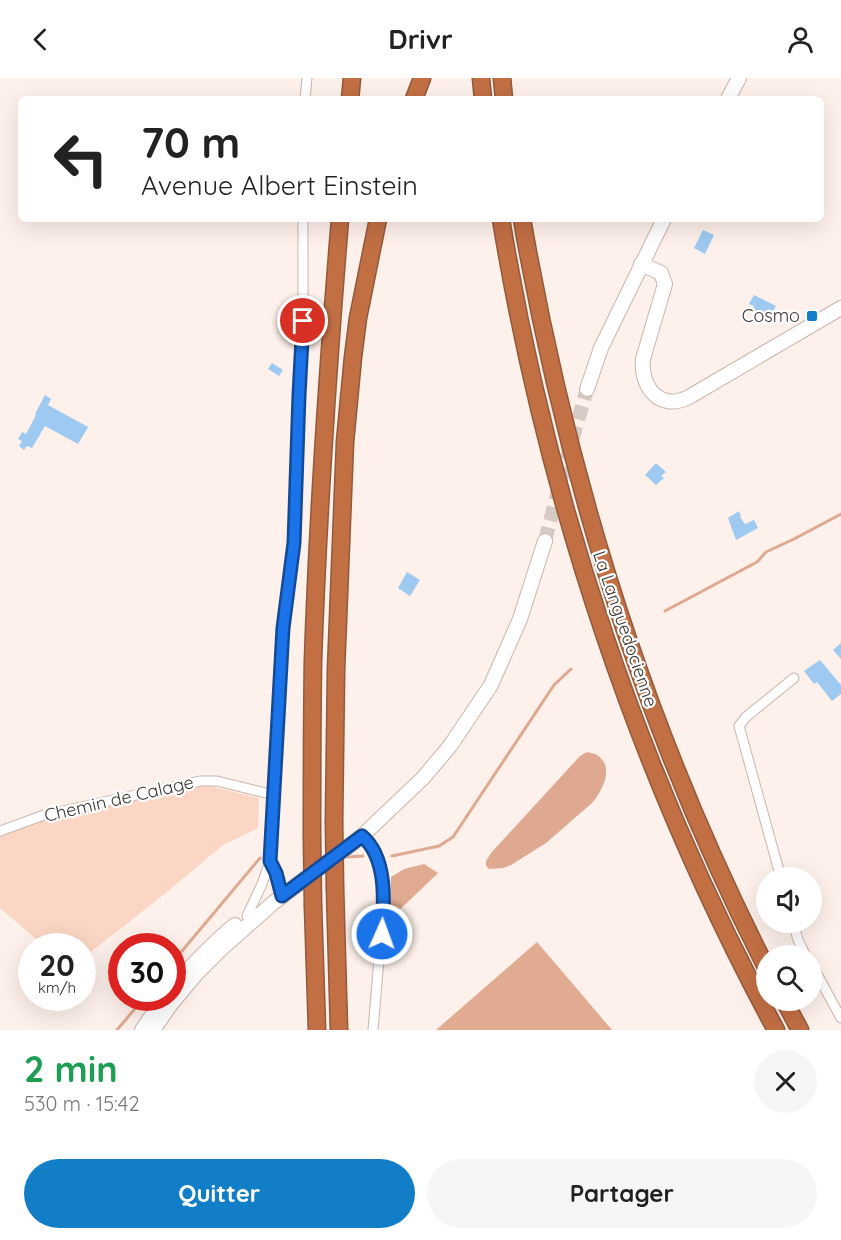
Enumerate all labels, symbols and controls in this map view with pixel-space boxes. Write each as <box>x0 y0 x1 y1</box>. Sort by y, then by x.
text: Drivr <box>388 22 453 56</box>
icon: back <box>24 23 57 56</box>
icon: person <box>784 23 817 56</box>
text: 70 m <box>141 116 240 169</box>
icon: left <box>42 120 120 198</box>
text: Avenue Albert Einstein <box>141 168 418 202</box>
pin <box>277 295 328 346</box>
icon: arrive <box>286 304 319 337</box>
place label: Cosmo <box>742 304 800 327</box>
marker: Cosmo <box>805 309 819 323</box>
street label: La Languedocienne <box>588 548 663 710</box>
street label: Chemin de Calage <box>42 770 196 827</box>
map controls <box>756 867 822 1011</box>
button: sound <box>756 867 822 933</box>
position arrow <box>350 902 414 966</box>
speed limit sign: 30 <box>108 933 186 1011</box>
button: search <box>756 945 822 1011</box>
text: 20 <box>39 946 75 984</box>
text: km/h <box>38 978 76 997</box>
text: 2 min <box>24 1046 118 1091</box>
button: close <box>754 1050 817 1113</box>
text: 530 m · 15:42 <box>24 1091 139 1116</box>
button: Quitter <box>24 1159 415 1228</box>
button: Partager <box>427 1159 817 1228</box>

